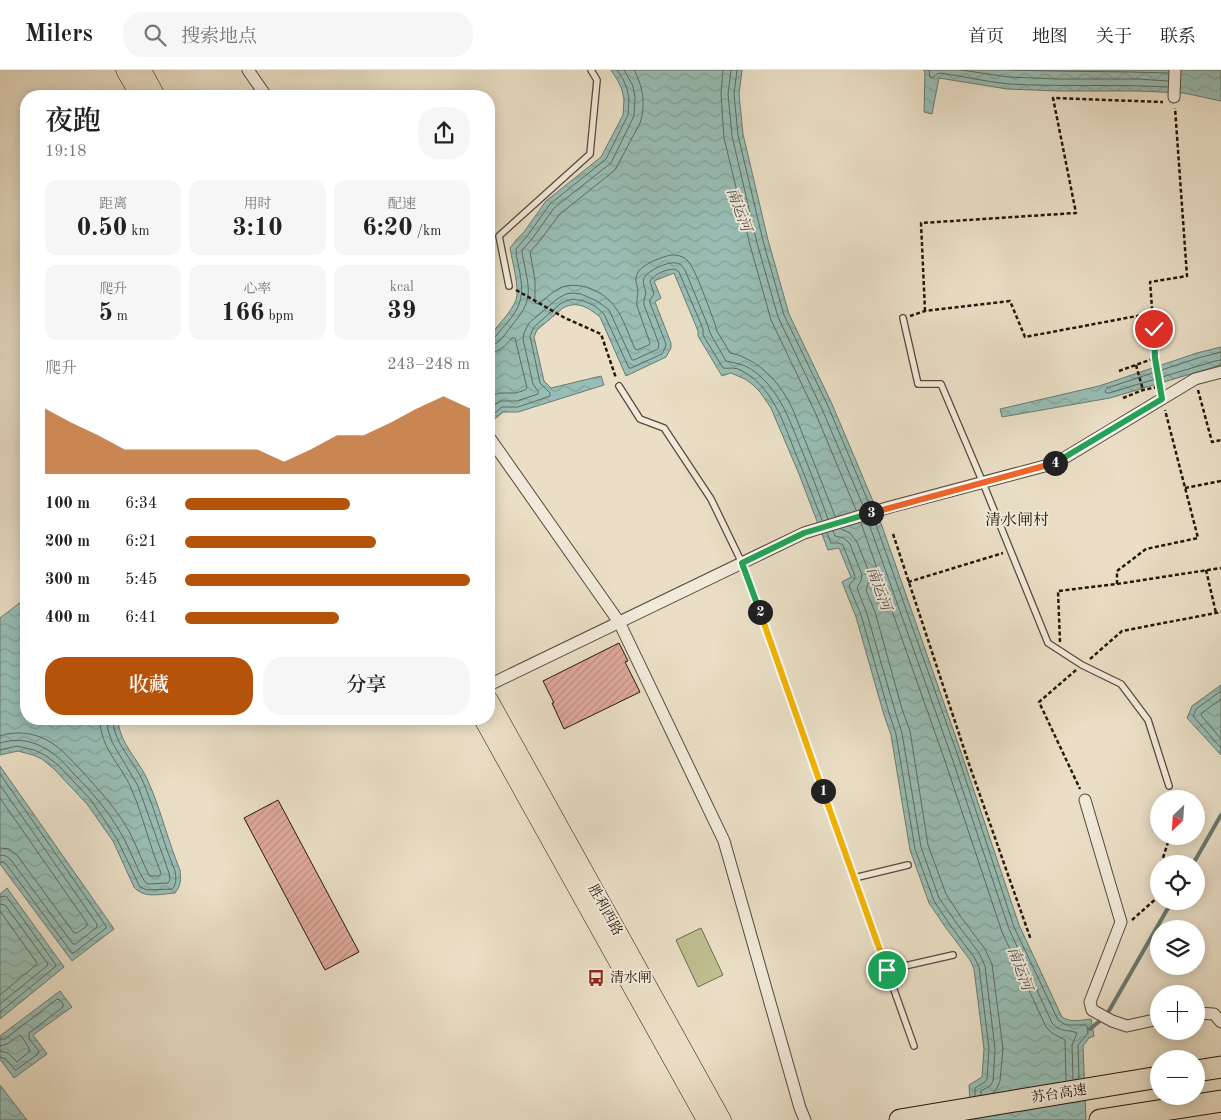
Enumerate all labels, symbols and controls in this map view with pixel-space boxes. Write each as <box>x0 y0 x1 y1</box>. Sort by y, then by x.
search box <box>123 12 473 57</box>
icon: search <box>141 21 169 49</box>
text: Milers <box>25 23 93 47</box>
text: 搜索地点 <box>181 28 257 47</box>
text: 首页 <box>968 28 1004 46</box>
text: 地图 <box>1032 28 1068 46</box>
text: 关于 <box>1096 28 1132 46</box>
text: 联系 <box>1160 28 1196 46</box>
button: share <box>418 107 470 159</box>
text: 夜跑 <box>45 109 101 137</box>
text: 19:18 <box>45 144 87 160</box>
water label: 南运河 <box>723 186 756 237</box>
text: 距离 <box>99 197 127 211</box>
text: 用时 <box>243 197 271 211</box>
text: 配速 <box>388 197 416 211</box>
text: 0.50 <box>77 216 127 241</box>
text: 3:10 <box>232 216 283 241</box>
text: 6:20 <box>362 216 413 241</box>
text: km <box>127 224 150 238</box>
text: /km <box>413 224 441 238</box>
text: kcal <box>390 280 414 294</box>
text: 爬升 <box>99 282 127 296</box>
text: 心率 <box>243 282 271 296</box>
text: 39 <box>387 299 416 324</box>
text: 5 <box>98 301 113 326</box>
text: 166 <box>221 301 265 326</box>
pin <box>1133 308 1175 350</box>
text: m <box>113 309 128 323</box>
text: bpm <box>265 309 294 323</box>
icon: check <box>1140 315 1168 343</box>
text: 243–248 m <box>387 357 470 373</box>
text: 爬升 <box>45 361 77 377</box>
pin: 4 <box>1042 450 1068 476</box>
text: 4 <box>1051 456 1060 470</box>
text: 100 m <box>45 496 90 512</box>
text: 6:34 <box>125 496 157 512</box>
pin: 3 <box>858 500 884 526</box>
text: 3 <box>867 506 876 520</box>
district label: 清水闸村 <box>985 511 1049 529</box>
text: 200 m <box>45 534 90 550</box>
text: 6:21 <box>125 534 157 550</box>
water label: 南运河 <box>863 565 896 616</box>
text: 300 m <box>45 572 90 588</box>
text: 5:45 <box>125 572 157 588</box>
pin: 2 <box>748 600 772 624</box>
text: 2 <box>756 605 765 619</box>
text: 400 m <box>45 610 90 626</box>
text: 6:41 <box>125 610 157 626</box>
button: 收藏 <box>45 657 253 715</box>
button: 分享 <box>263 657 470 715</box>
pin: 1 <box>810 778 836 804</box>
text: 1 <box>819 784 828 798</box>
north arrow <box>1150 790 1205 845</box>
map controls <box>1150 790 1205 1105</box>
button: locate <box>1150 855 1205 910</box>
street label: 胜利西路 <box>585 882 626 938</box>
button: layers <box>1150 920 1205 975</box>
water label: 南运河 <box>1004 945 1037 996</box>
pin <box>866 949 908 991</box>
icon: arrive <box>873 956 901 984</box>
bus stop icon: 清水闸 <box>586 968 606 988</box>
place label: 清水闸 <box>610 970 652 985</box>
button: + <box>1150 985 1205 1040</box>
button: − <box>1150 1050 1205 1105</box>
street label: 苏台高速 <box>1030 1082 1088 1105</box>

